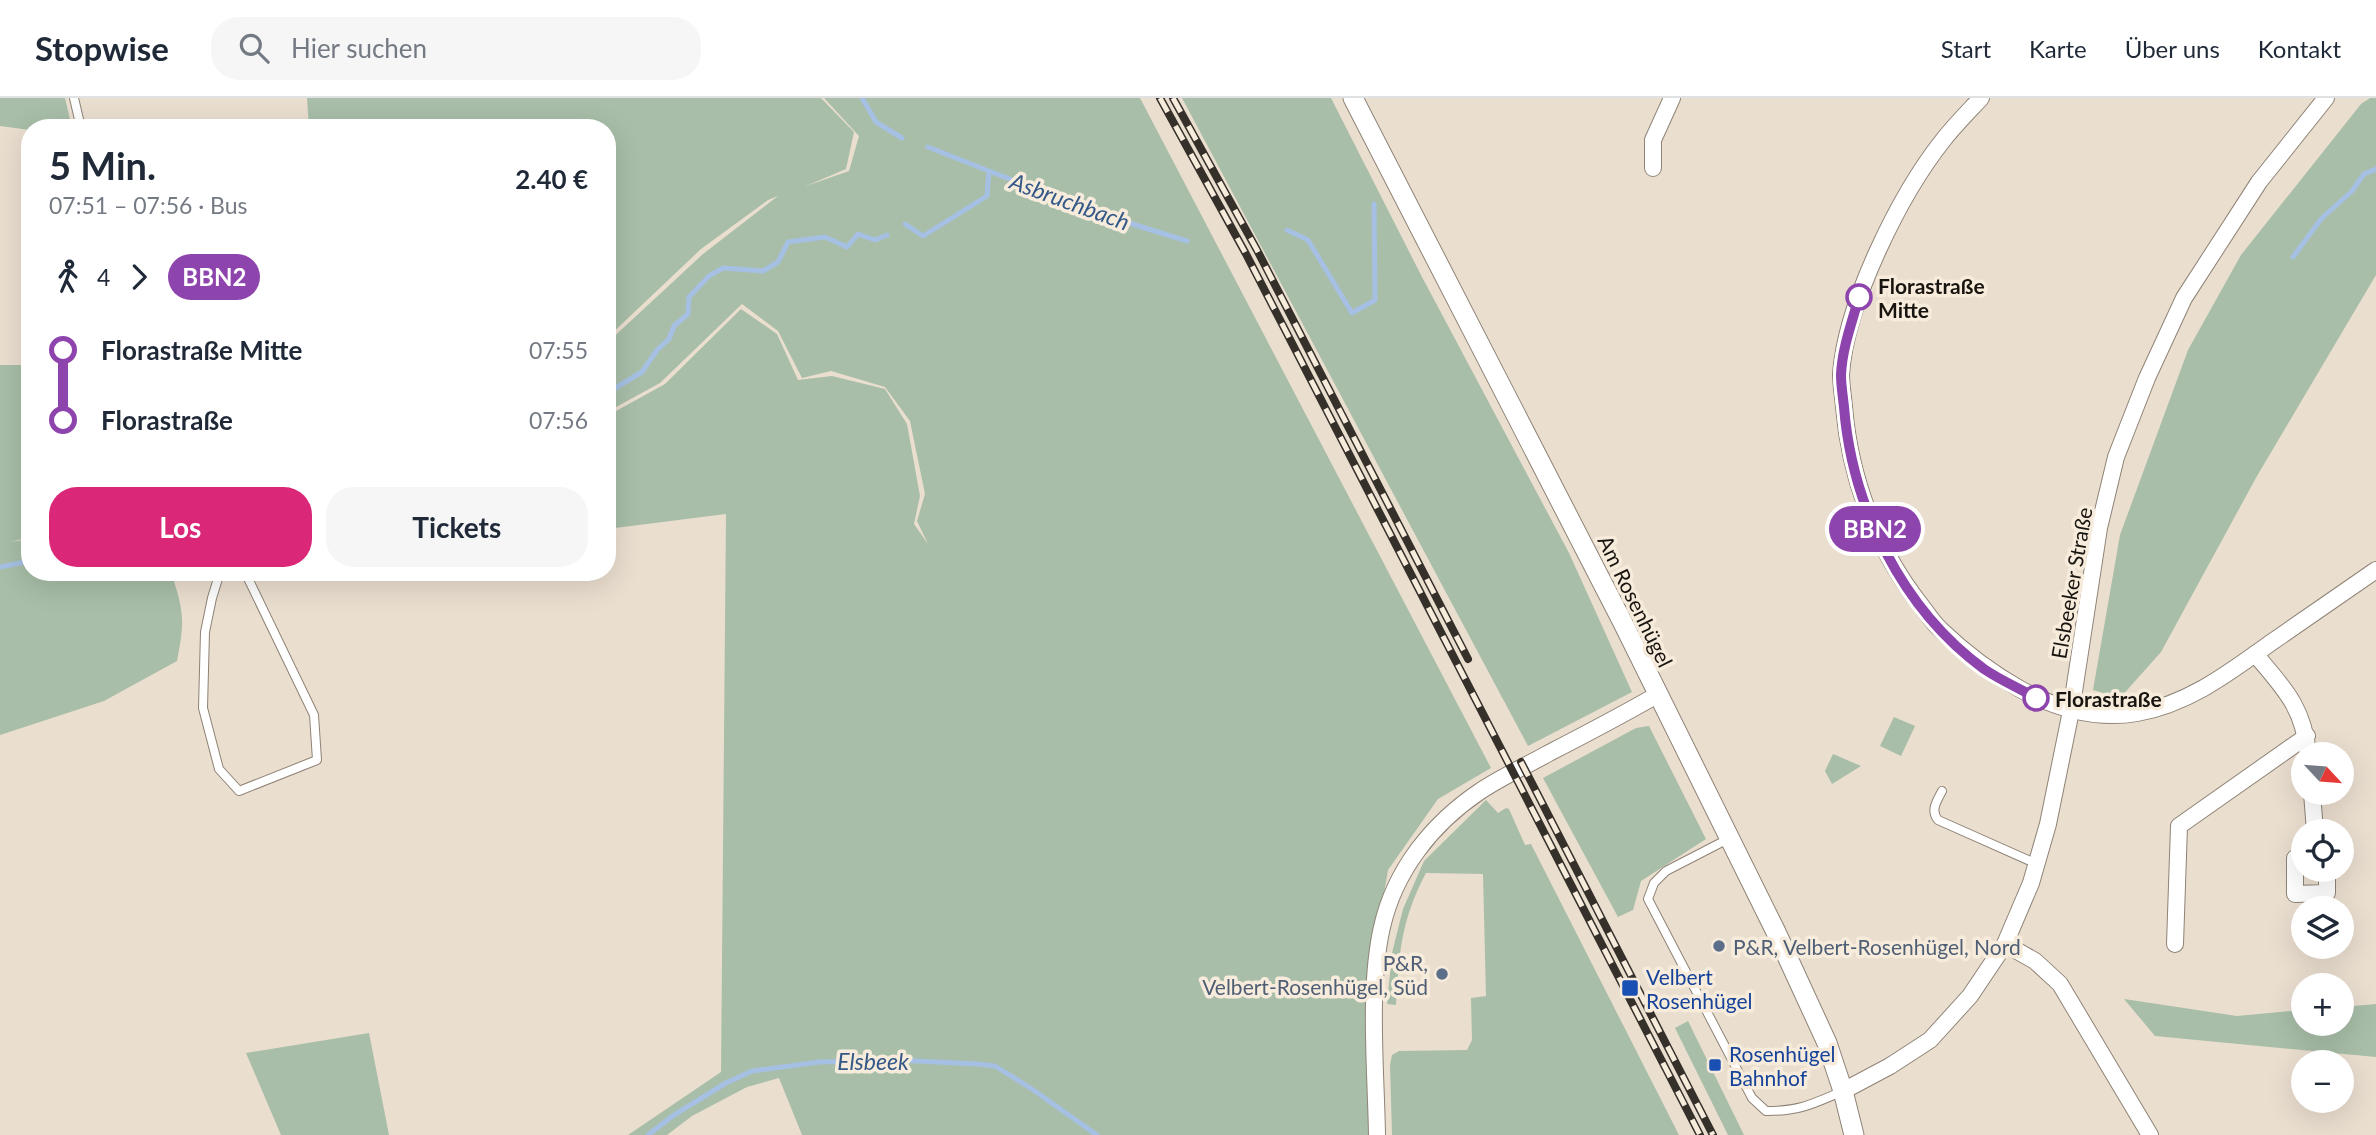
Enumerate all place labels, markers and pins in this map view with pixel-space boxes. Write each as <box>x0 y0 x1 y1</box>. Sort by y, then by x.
place label: Florastraße Mitte <box>1878 273 1985 322</box>
marker: Florastraße Mitte <box>1846 284 1872 310</box>
marker: Florastraße <box>2023 685 2049 711</box>
place label: Florastraße <box>2055 686 2162 711</box>
place label: P&R, Velbert-Rosenhügel, Nord <box>1733 934 2021 959</box>
marker: P&R, Velbert-Rosenhügel, Nord <box>1711 938 1727 954</box>
place label: P&R, Velbert-Rosenhügel, Süd <box>1202 950 1428 999</box>
place label: Velbert Rosenhügel <box>1646 964 1753 1013</box>
marker: P&R, Velbert-Rosenhügel, Süd <box>1434 966 1450 982</box>
marker: Velbert Rosenhügel <box>1620 978 1640 998</box>
place label: Rosenhügel Bahnhof <box>1729 1041 1836 1090</box>
marker: Rosenhügel Bahnhof <box>1707 1057 1723 1073</box>

